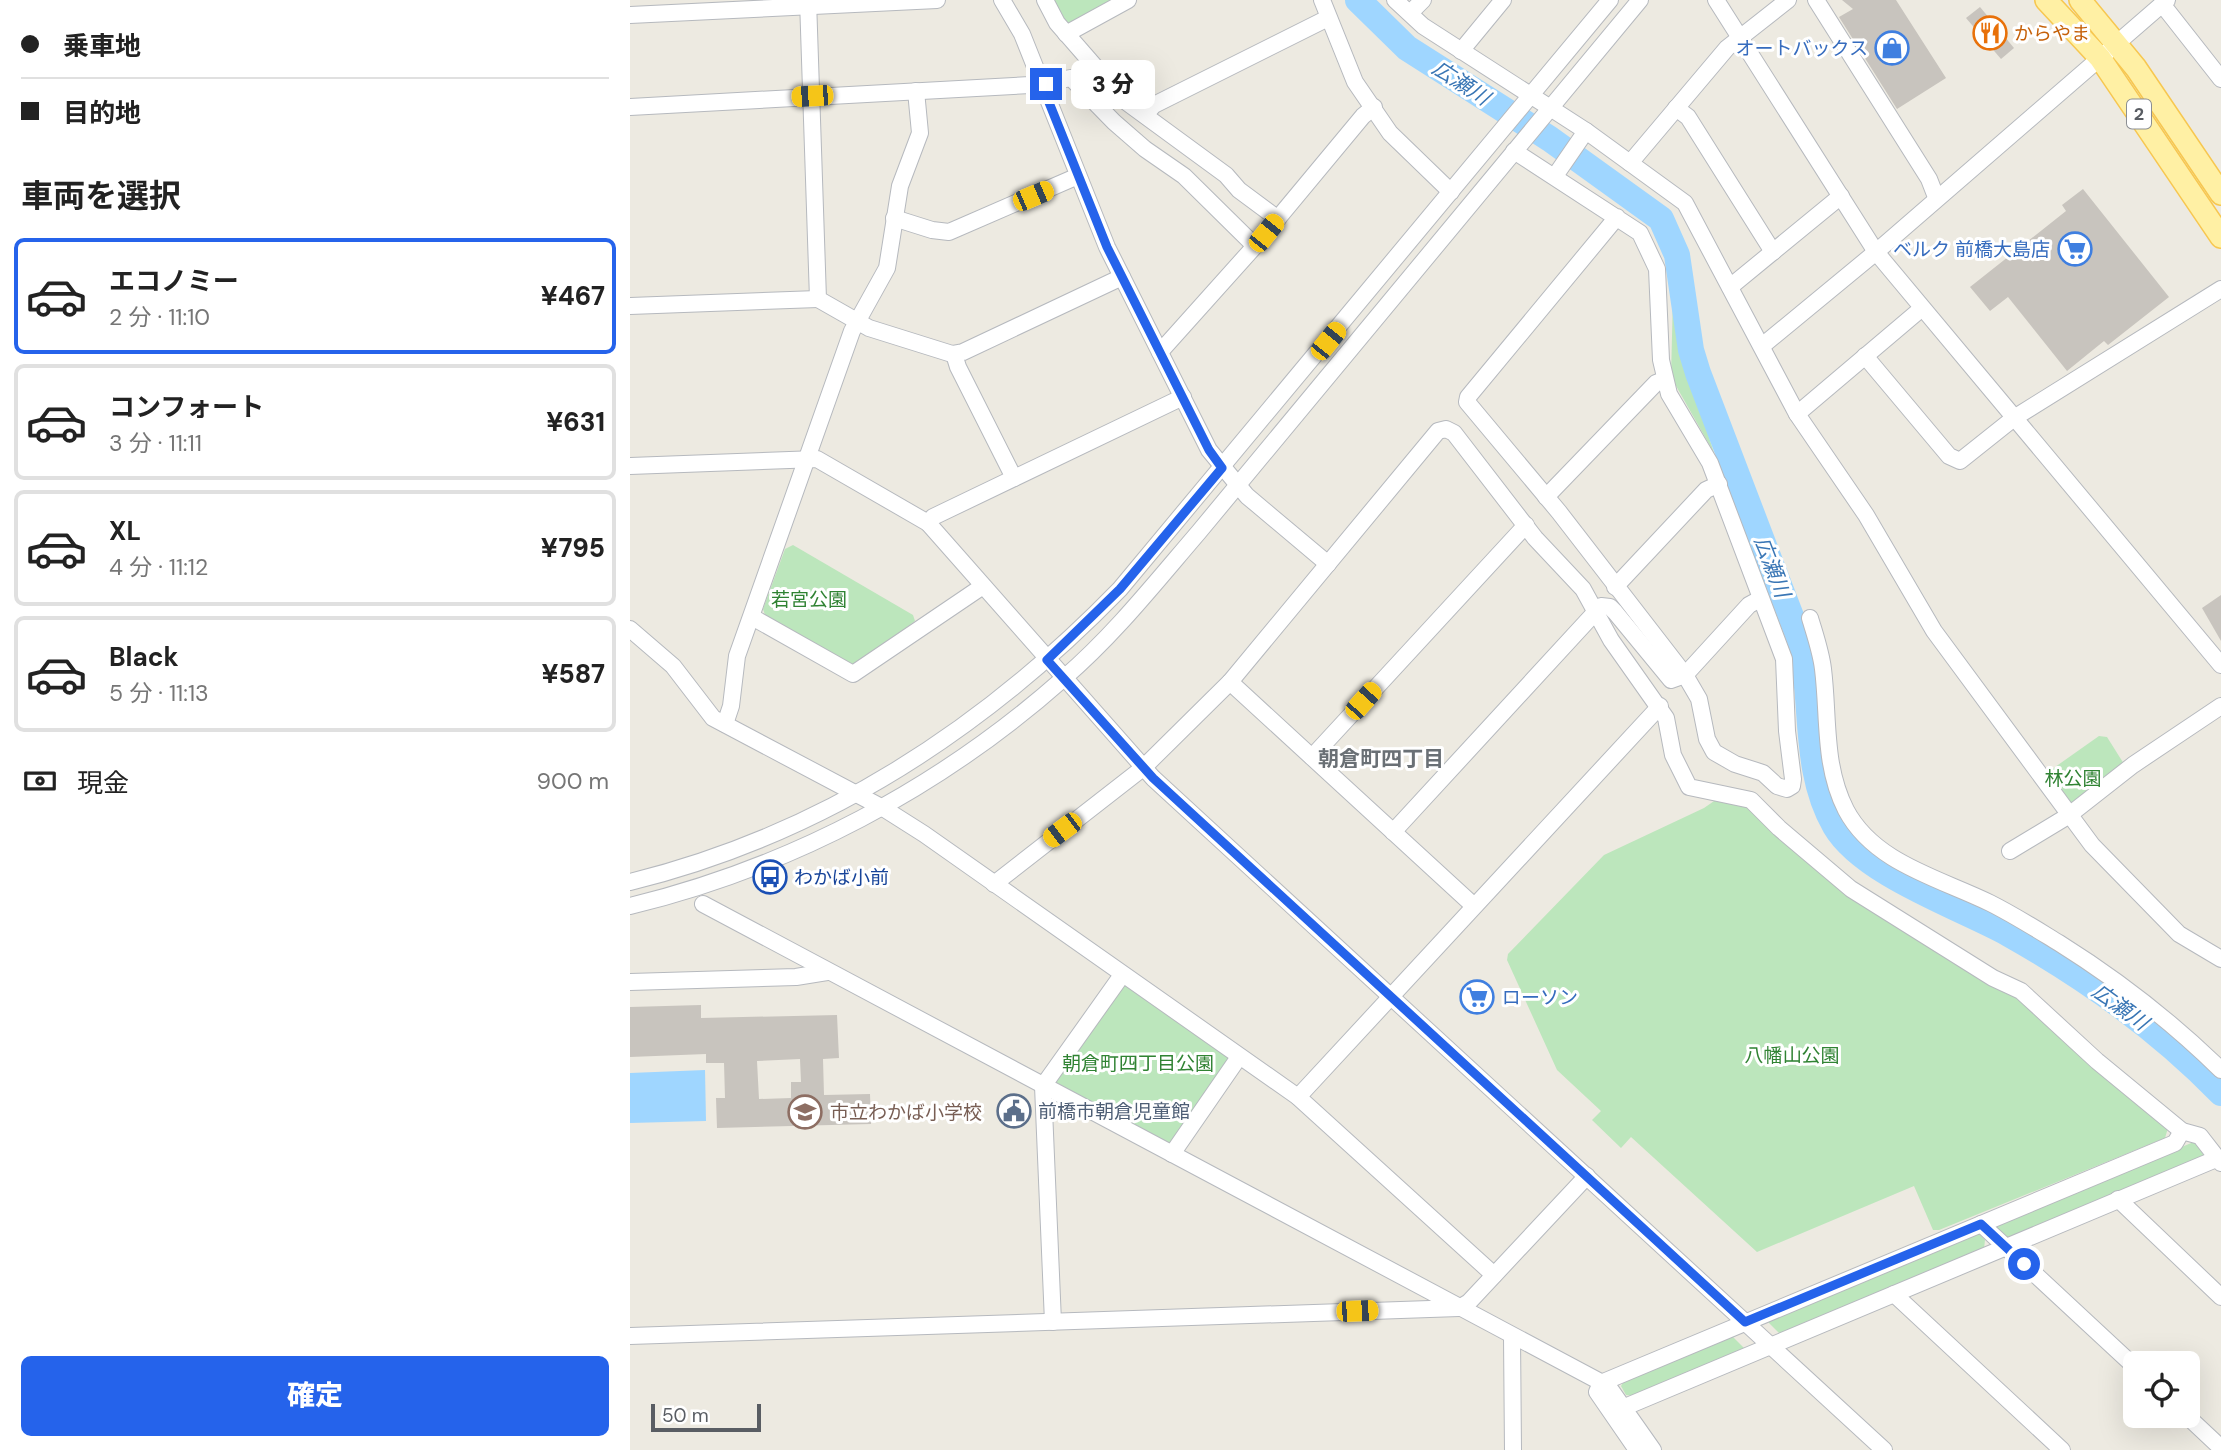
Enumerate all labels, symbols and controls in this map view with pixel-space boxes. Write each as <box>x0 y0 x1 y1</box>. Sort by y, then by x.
restaurant icon: からやま <box>1971 14 2009 52</box>
place label: からやま <box>2014 21 2090 46</box>
text: 乗車地 <box>63 29 141 63</box>
shop icon: オートバックス <box>1873 29 1911 67</box>
place label: オートバックス <box>1736 36 1868 61</box>
water label: 広瀬川 <box>1427 54 1497 113</box>
callout: 3 分 <box>1070 60 1154 108</box>
route end <box>1030 68 1062 100</box>
text: 3 分 <box>1092 69 1134 99</box>
car <box>791 84 834 108</box>
text: 目的地 <box>63 96 141 130</box>
road number: 2 <box>2127 100 2151 128</box>
text: 車両を選択 <box>21 175 181 217</box>
car <box>1010 178 1057 214</box>
car <box>1245 210 1288 256</box>
supermarket icon: ベルク 前橋大島店 <box>2056 230 2094 268</box>
place label: ベルク 前橋大島店 <box>1893 237 2050 262</box>
text: エコノミー <box>109 264 239 298</box>
icon: car <box>25 265 88 328</box>
text: ¥467 <box>541 279 605 313</box>
text: 2 分 · 11:10 <box>109 302 210 332</box>
car <box>1307 318 1350 364</box>
text: コンフォート <box>109 390 264 424</box>
icon: car <box>25 391 88 454</box>
text: ¥631 <box>546 405 605 439</box>
text: 3 分 · 11:11 <box>109 428 202 458</box>
text: XL <box>109 514 141 548</box>
icon: car <box>25 517 88 580</box>
text: ¥795 <box>541 531 605 565</box>
water label: 広瀬川 <box>1748 533 1797 603</box>
text: 4 分 · 11:12 <box>109 552 208 582</box>
park label: 若宮公園 <box>771 587 847 612</box>
text: Black <box>109 640 179 674</box>
icon: car <box>25 643 88 706</box>
text: ¥587 <box>542 657 605 691</box>
text: 5 分 · 11:13 <box>109 678 209 708</box>
car <box>1342 678 1385 724</box>
district label: 朝倉町四丁目 <box>1318 745 1444 773</box>
icon: cash <box>21 762 59 800</box>
text: 現金 <box>77 766 129 800</box>
text: 900 m <box>536 766 609 796</box>
park label: 林公園 <box>2044 766 2102 791</box>
car <box>1039 809 1086 851</box>
bus stop icon: わかば小前 <box>751 858 789 896</box>
place label: わかば小前 <box>794 865 889 890</box>
water label: 広瀬川 <box>2086 977 2155 1038</box>
supermarket icon: ローソン <box>1458 978 1496 1016</box>
place label: ローソン <box>1502 985 1578 1010</box>
park label: 八幡山公園 <box>1744 1043 1840 1068</box>
park label: 朝倉町四丁目公園 <box>1062 1051 1214 1076</box>
public building icon: 前橋市朝倉児童館 <box>995 1092 1033 1130</box>
school or university icon: 市立わかば小学校 <box>786 1093 824 1131</box>
place label: 前橋市朝倉児童館 <box>1038 1099 1190 1124</box>
place label: 市立わかば小学校 <box>830 1100 982 1125</box>
route start <box>2008 1248 2040 1280</box>
car <box>1336 1300 1379 1322</box>
map controls <box>2123 1351 2200 1428</box>
button: locate <box>2123 1351 2200 1428</box>
button: 確定 <box>21 1356 609 1436</box>
scale bar <box>651 1401 761 1433</box>
text: 50 m <box>662 1403 709 1428</box>

